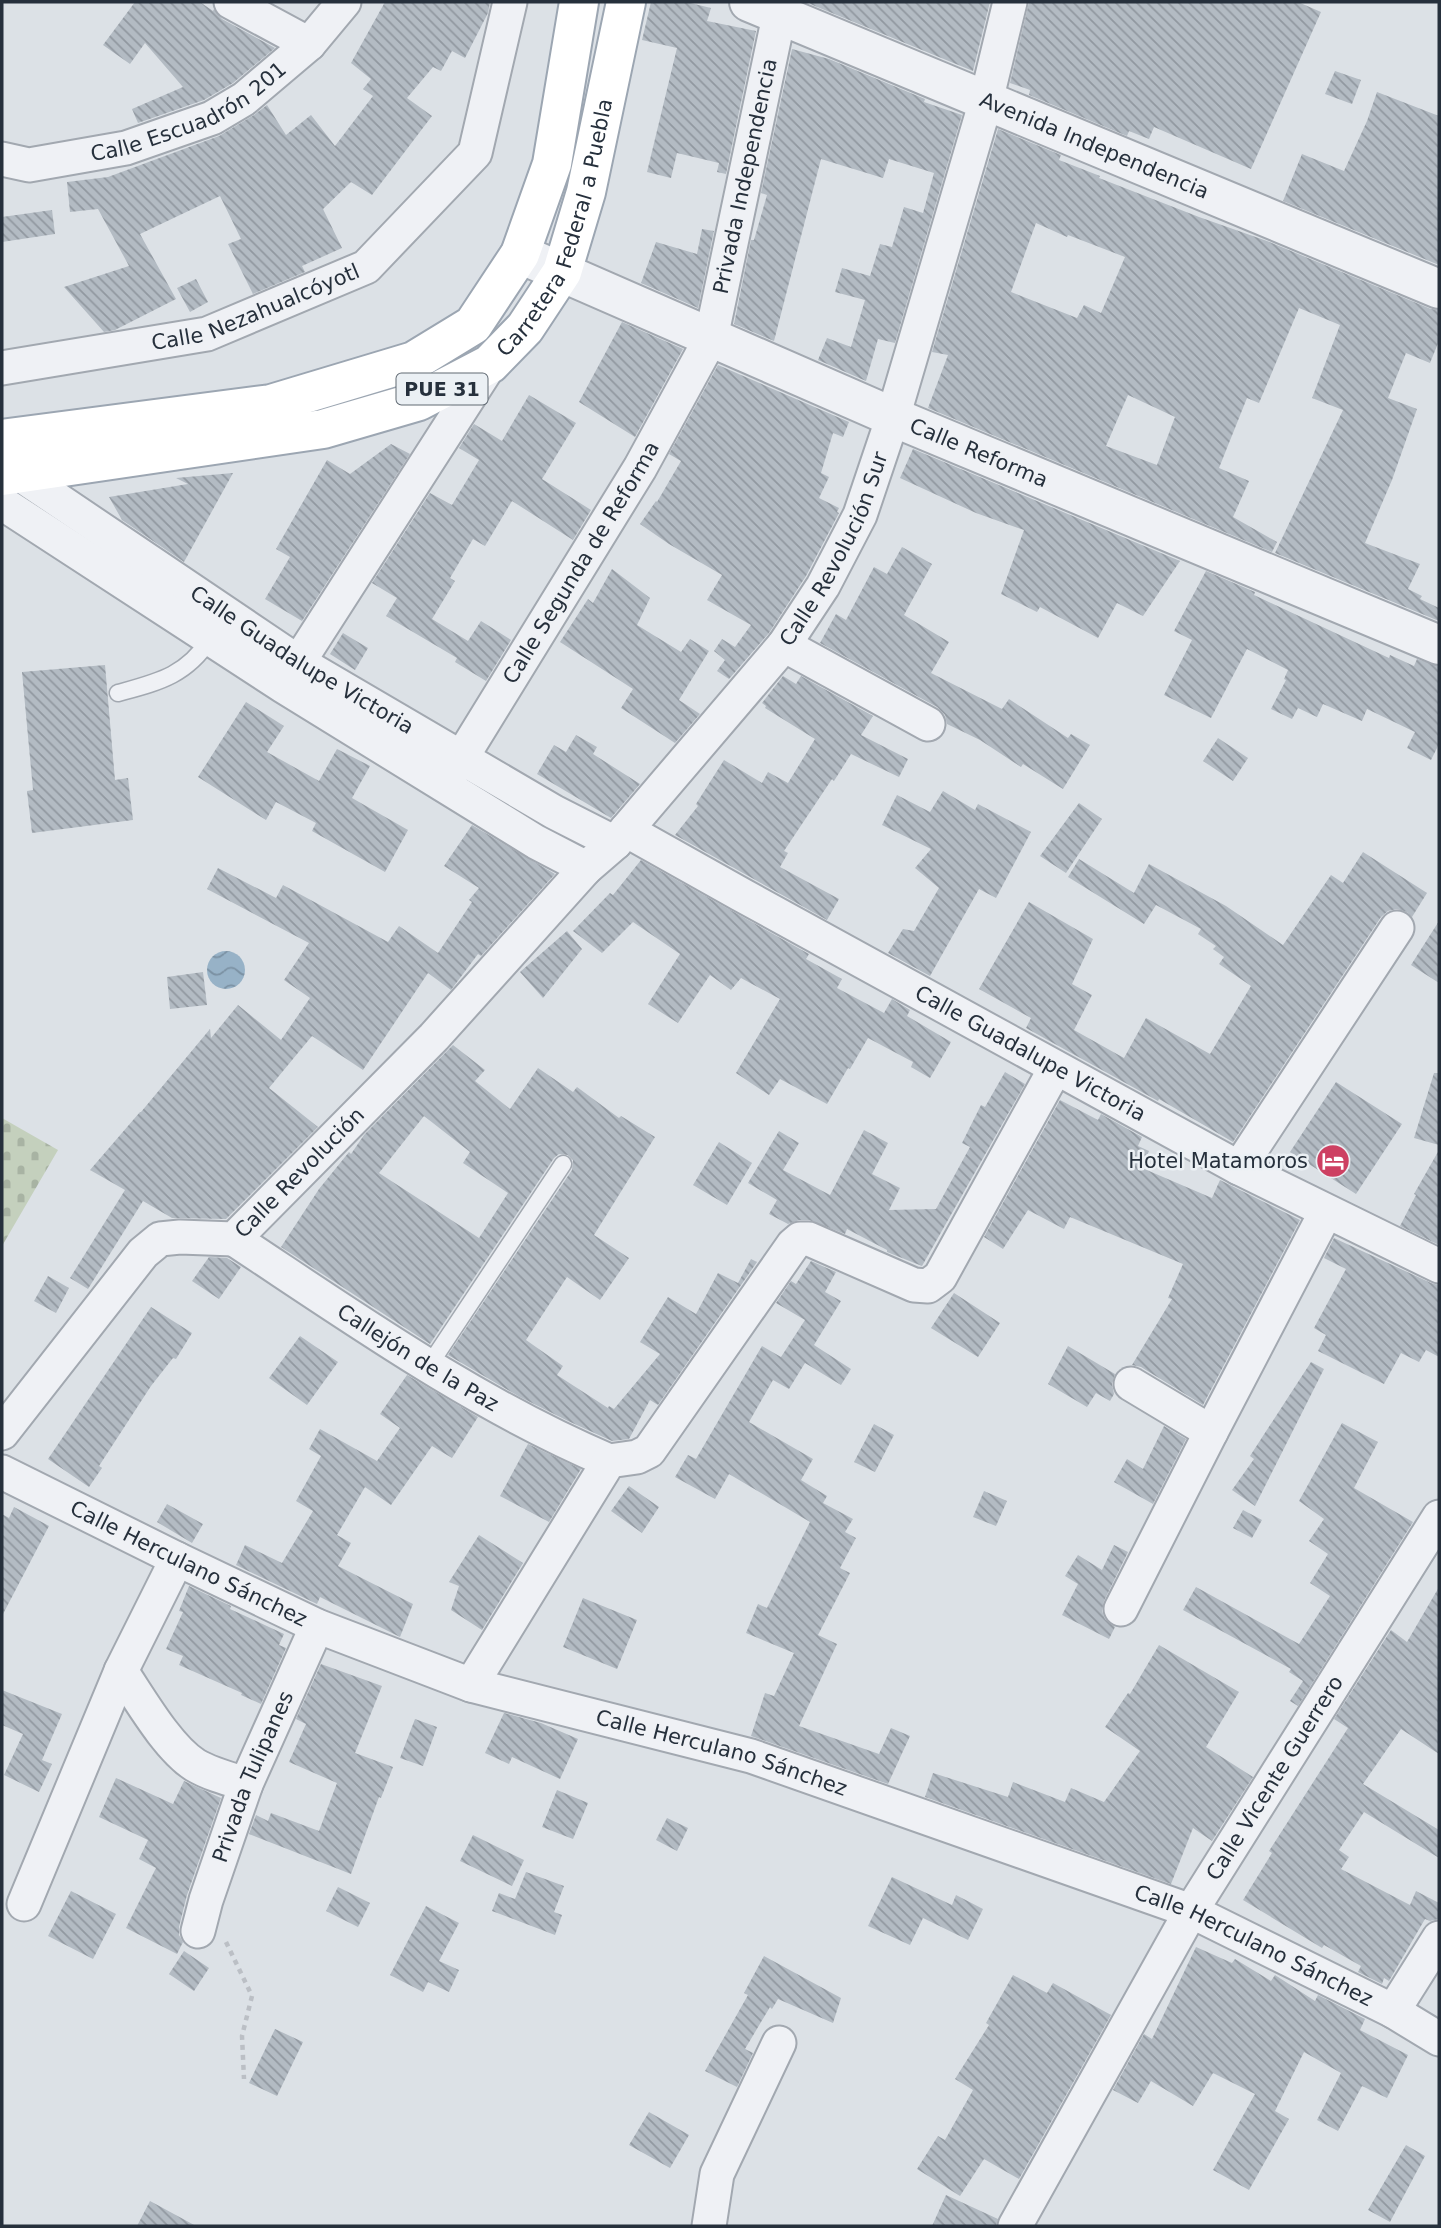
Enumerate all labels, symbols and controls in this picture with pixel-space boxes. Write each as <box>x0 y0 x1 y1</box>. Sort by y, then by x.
street label: Privada Independencia <box>709 56 782 296</box>
street label: Calle Escuadrón 201 <box>89 57 291 166</box>
street label: Avenida Independencia <box>976 87 1212 204</box>
street label: Carretera Federal a Puebla <box>492 97 617 361</box>
street label: Calle Nezahualcóyotl <box>150 259 363 355</box>
road number: PUE 31 <box>396 374 488 404</box>
street label: Calle Reforma <box>906 413 1051 492</box>
street label: Calle Segunda de Reforma <box>498 437 664 688</box>
street label: Calle Revolución Sur <box>775 448 893 651</box>
street label: Calle Guadalupe Victoria <box>186 581 418 739</box>
street label: Calle Guadalupe Victoria <box>911 980 1150 1126</box>
street label: Calle Revolución <box>230 1103 369 1243</box>
hotel icon: Hotel Matamoros <box>1314 1142 1352 1180</box>
place label: Hotel Matamoros <box>1128 1149 1308 1173</box>
street label: Callejón de la Paz <box>333 1299 503 1416</box>
street label: Calle Herculano Sánchez <box>66 1496 311 1631</box>
street label: Calle Vicente Guerrero <box>1201 1671 1348 1885</box>
street label: Privada Tulipanes <box>208 1687 298 1866</box>
street label: Calle Herculano Sánchez <box>593 1705 850 1801</box>
street label: Calle Herculano Sánchez <box>1131 1880 1377 2011</box>

